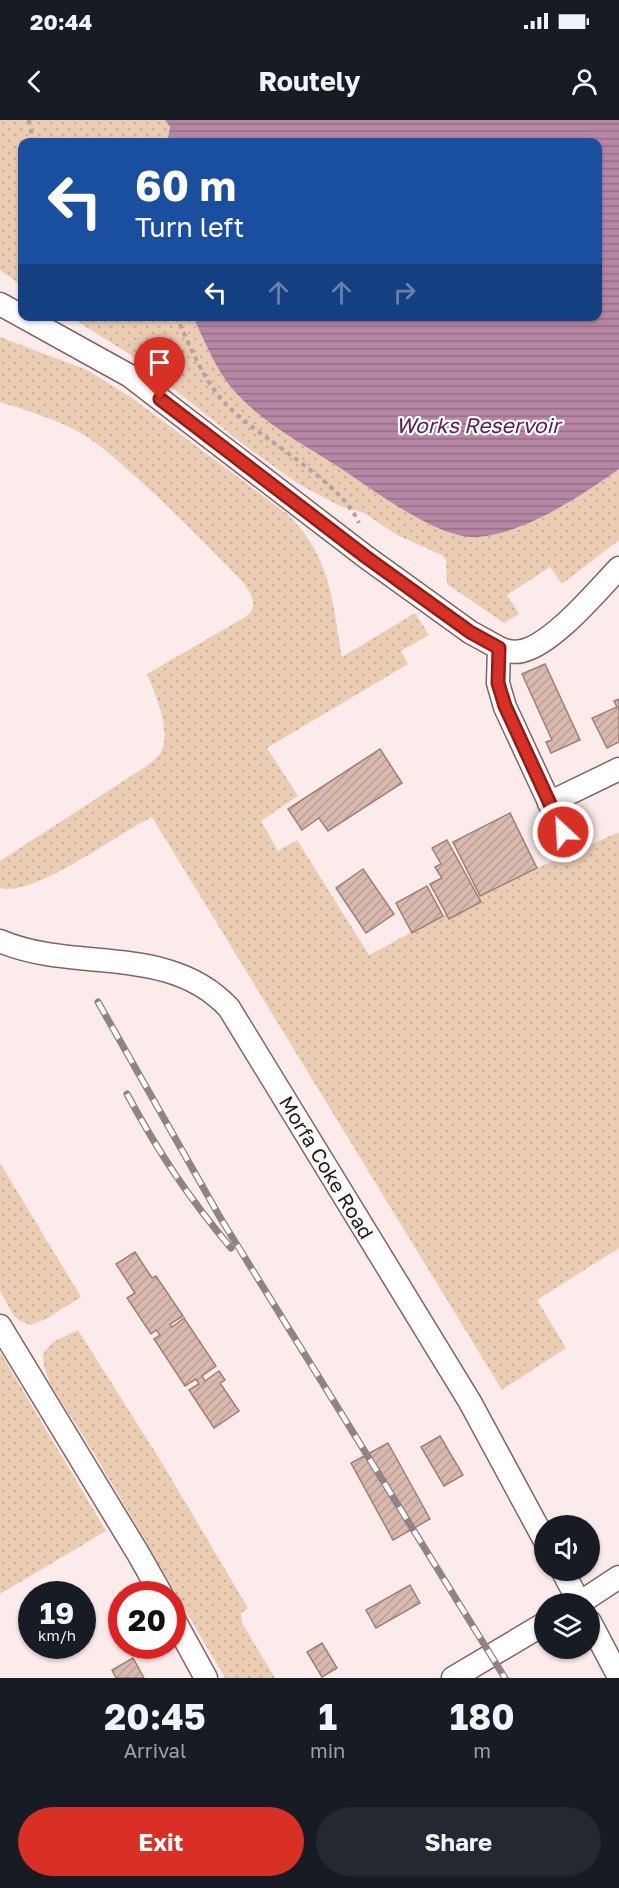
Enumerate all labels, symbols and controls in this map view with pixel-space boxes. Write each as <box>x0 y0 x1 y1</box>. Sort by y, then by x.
text: 20:44 <box>30 8 92 35</box>
icon: back <box>18 65 51 98</box>
text: Routely <box>258 65 361 97</box>
icon: person <box>568 65 601 98</box>
text: 60 m <box>135 160 236 210</box>
icon: left <box>36 162 114 240</box>
text: Turn left <box>135 211 244 243</box>
icon: left <box>199 276 232 309</box>
icon: ahead <box>262 276 295 309</box>
icon: ahead <box>325 276 358 309</box>
icon: right <box>388 276 421 309</box>
pin <box>134 337 185 399</box>
icon: arrive <box>143 346 176 379</box>
water label: Works Reservoir <box>396 412 563 438</box>
position arrow <box>531 800 595 864</box>
street label: Morfa Coke Road <box>275 1091 379 1243</box>
map controls <box>534 1515 600 1659</box>
button: sound <box>534 1515 600 1581</box>
speed limit sign: 20 <box>108 1581 186 1659</box>
button: layers <box>534 1593 600 1659</box>
text: 19 <box>40 1595 74 1631</box>
text: km/h <box>38 1626 76 1644</box>
text: 20:45 <box>104 1695 206 1738</box>
text: 1 <box>318 1695 337 1738</box>
text: 180 <box>450 1695 515 1738</box>
text: Arrival <box>124 1738 186 1762</box>
text: min <box>310 1738 345 1762</box>
text: m <box>473 1738 491 1762</box>
button: Exit <box>18 1807 304 1876</box>
button: Share <box>316 1807 601 1876</box>

